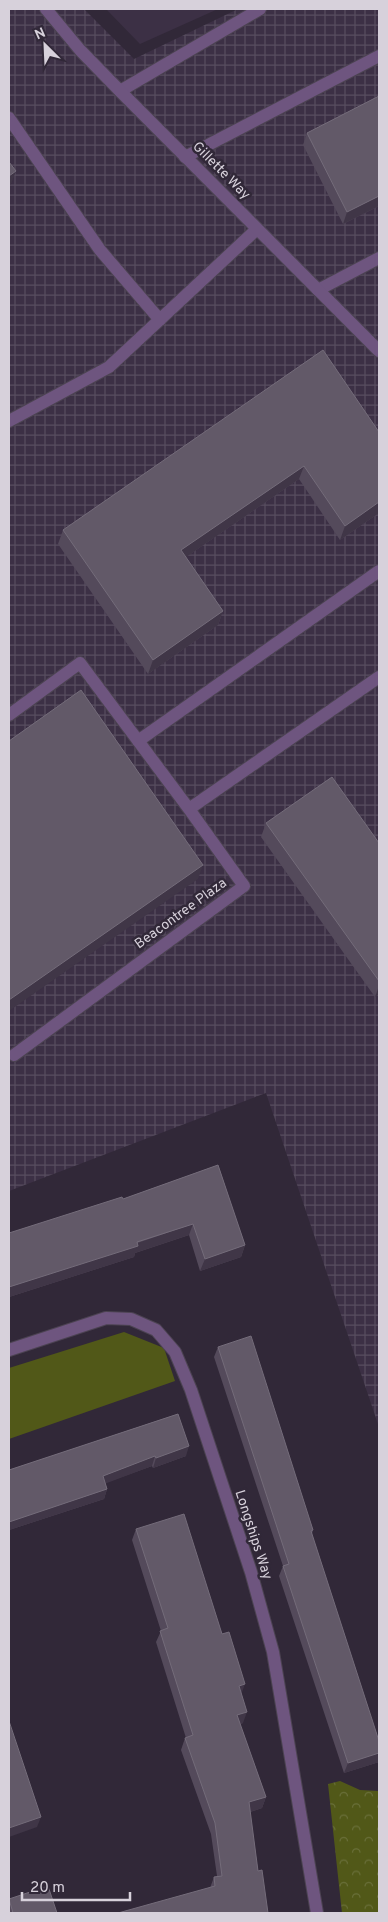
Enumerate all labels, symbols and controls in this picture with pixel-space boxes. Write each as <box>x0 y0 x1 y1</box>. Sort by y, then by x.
north arrow <box>20 20 70 70</box>
text: N <box>32 25 48 44</box>
street label: Gillette Way <box>189 139 253 203</box>
street label: Beacontree Plaza <box>132 875 230 953</box>
street label: Longships Way <box>231 1488 275 1582</box>
scale bar <box>22 1870 130 1902</box>
text: 20 m <box>30 1879 65 1898</box>

